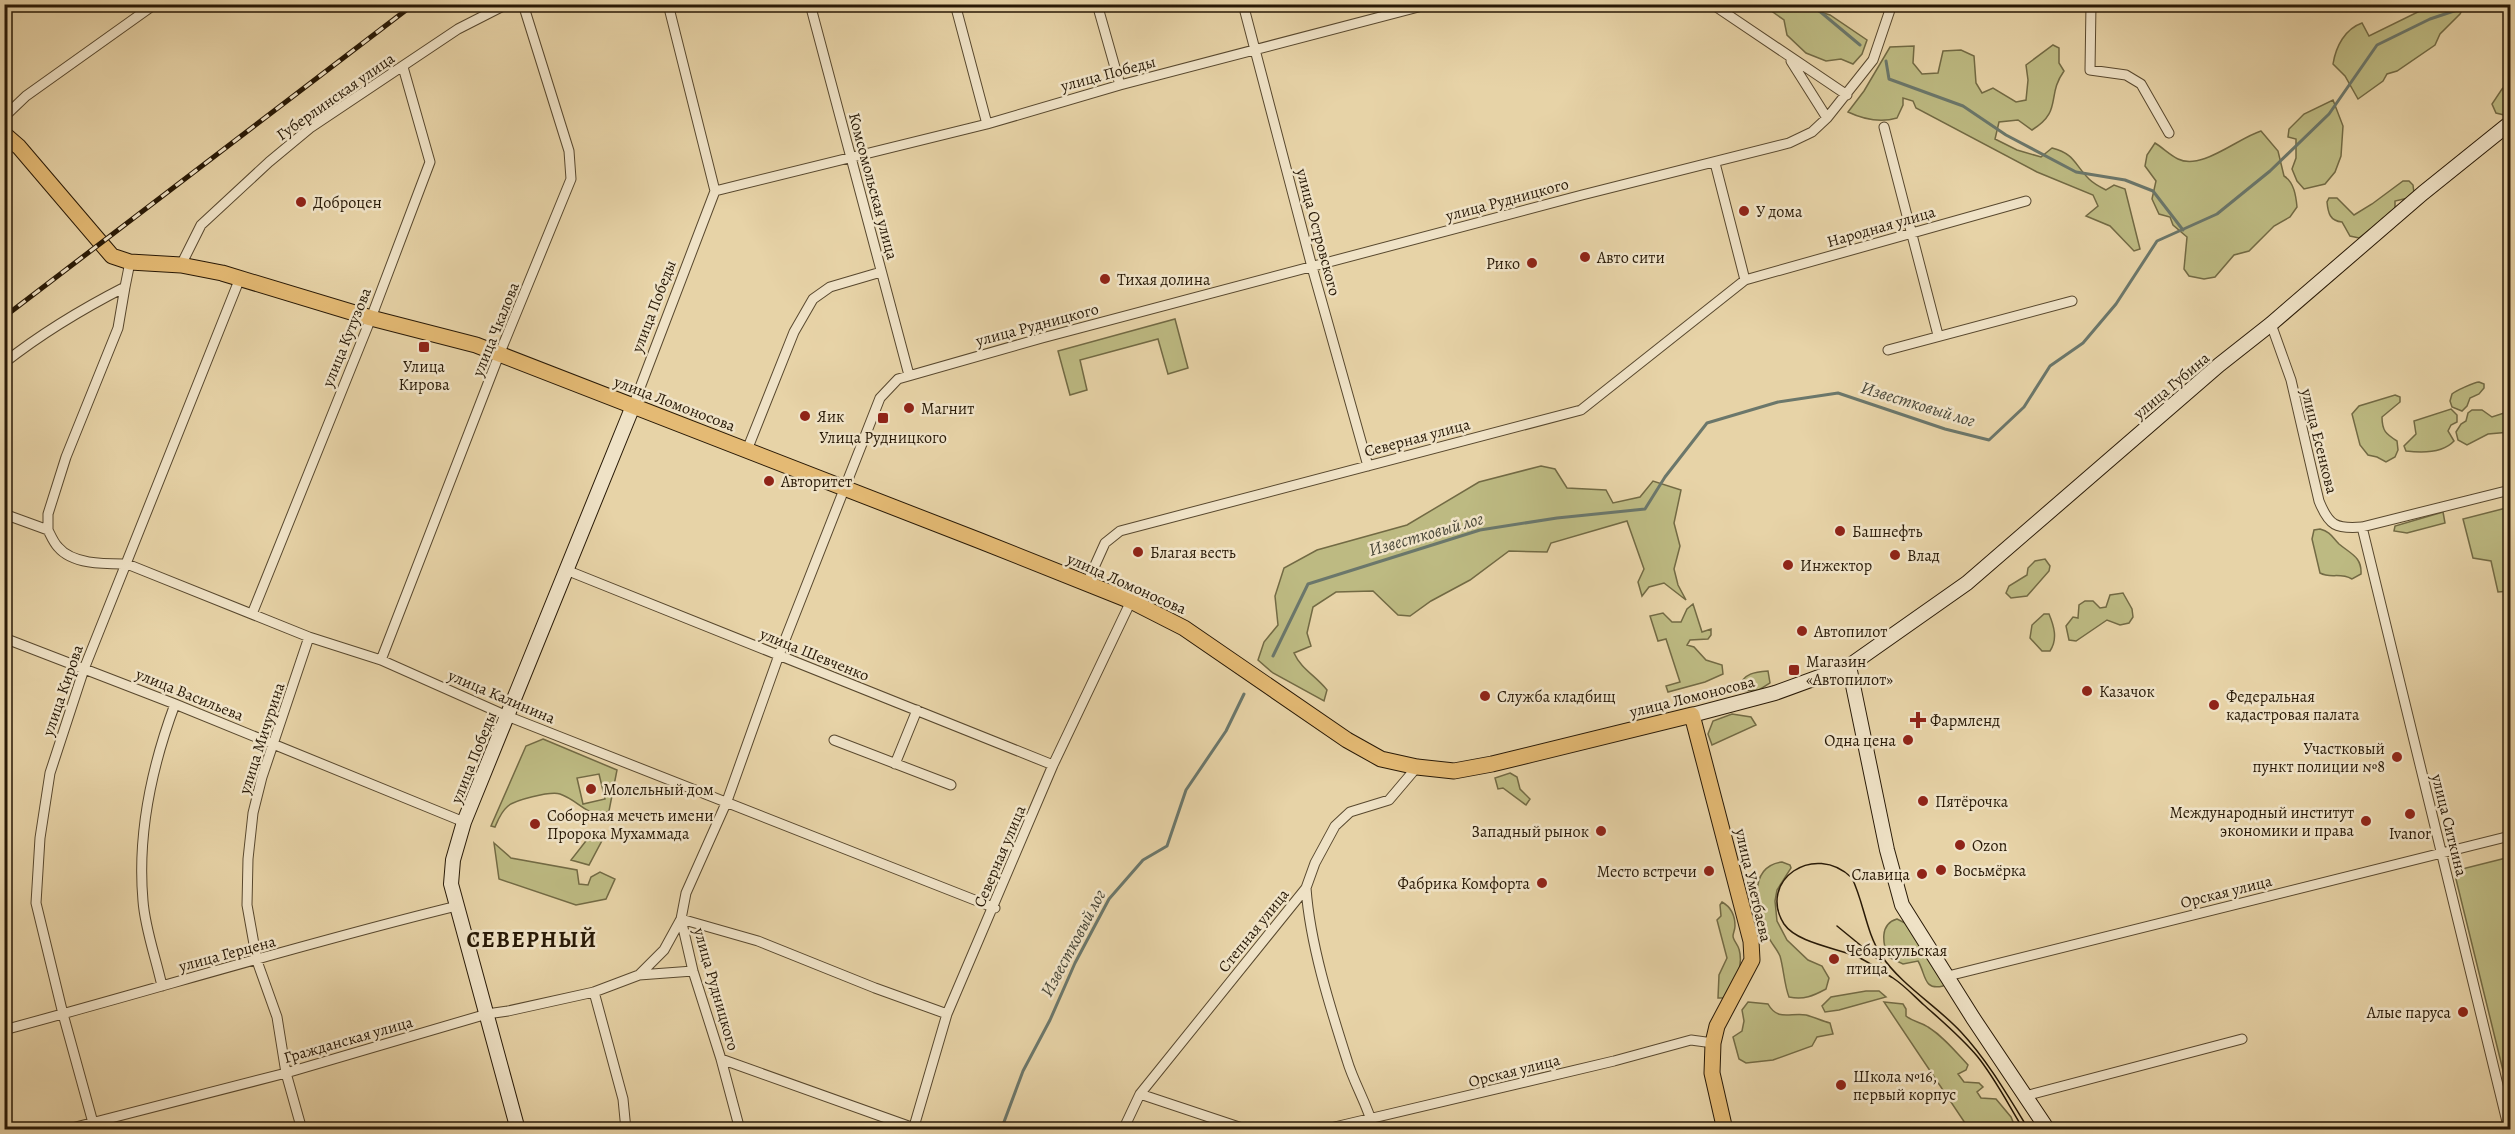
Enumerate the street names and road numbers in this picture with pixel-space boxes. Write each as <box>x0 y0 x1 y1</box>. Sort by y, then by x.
street label: Губерлинская улица <box>272 47 400 146</box>
street label: улица Победы <box>1057 51 1158 97</box>
street label: Комсомольская улица <box>843 110 903 263</box>
street label: улица Островского <box>1290 165 1346 298</box>
street label: улица Рудницкого <box>1442 173 1571 227</box>
street label: Народная улица <box>1824 201 1939 253</box>
street label: улица Победы <box>626 257 682 357</box>
street label: улица Чкалова <box>467 278 525 381</box>
street label: улица Кутузова <box>317 284 377 391</box>
street label: улица Рудницкого <box>972 298 1101 352</box>
street label: улица Губина <box>2128 347 2215 425</box>
street label: улица Ломоносова <box>610 370 739 437</box>
street label: улица Есенкова <box>2295 385 2343 497</box>
street label: Северная улица <box>1362 413 1473 463</box>
street label: улица Ломоносова <box>1063 547 1190 620</box>
street label: улица Шевченко <box>756 623 873 687</box>
street label: улица Кирова <box>37 641 89 740</box>
street label: улица Васильева <box>132 663 247 727</box>
street label: улица Калинина <box>444 664 559 730</box>
street label: улица Ломоносова <box>1626 671 1758 723</box>
street label: улица Мичурина <box>233 679 291 798</box>
street label: улица Победы <box>445 708 502 808</box>
street label: улица Ситкина <box>2425 771 2473 879</box>
street label: Северная улица <box>969 801 1032 911</box>
street label: улица Уметбаева <box>1729 825 1777 945</box>
street label: Орская улица <box>2178 870 2275 914</box>
street label: Степная улица <box>1213 884 1295 977</box>
street label: улица Рудницкого <box>688 924 744 1053</box>
street label: улица Герцена <box>175 930 279 978</box>
street label: Гражданская улица <box>281 1011 416 1069</box>
street label: Орская улица <box>1466 1049 1563 1093</box>

